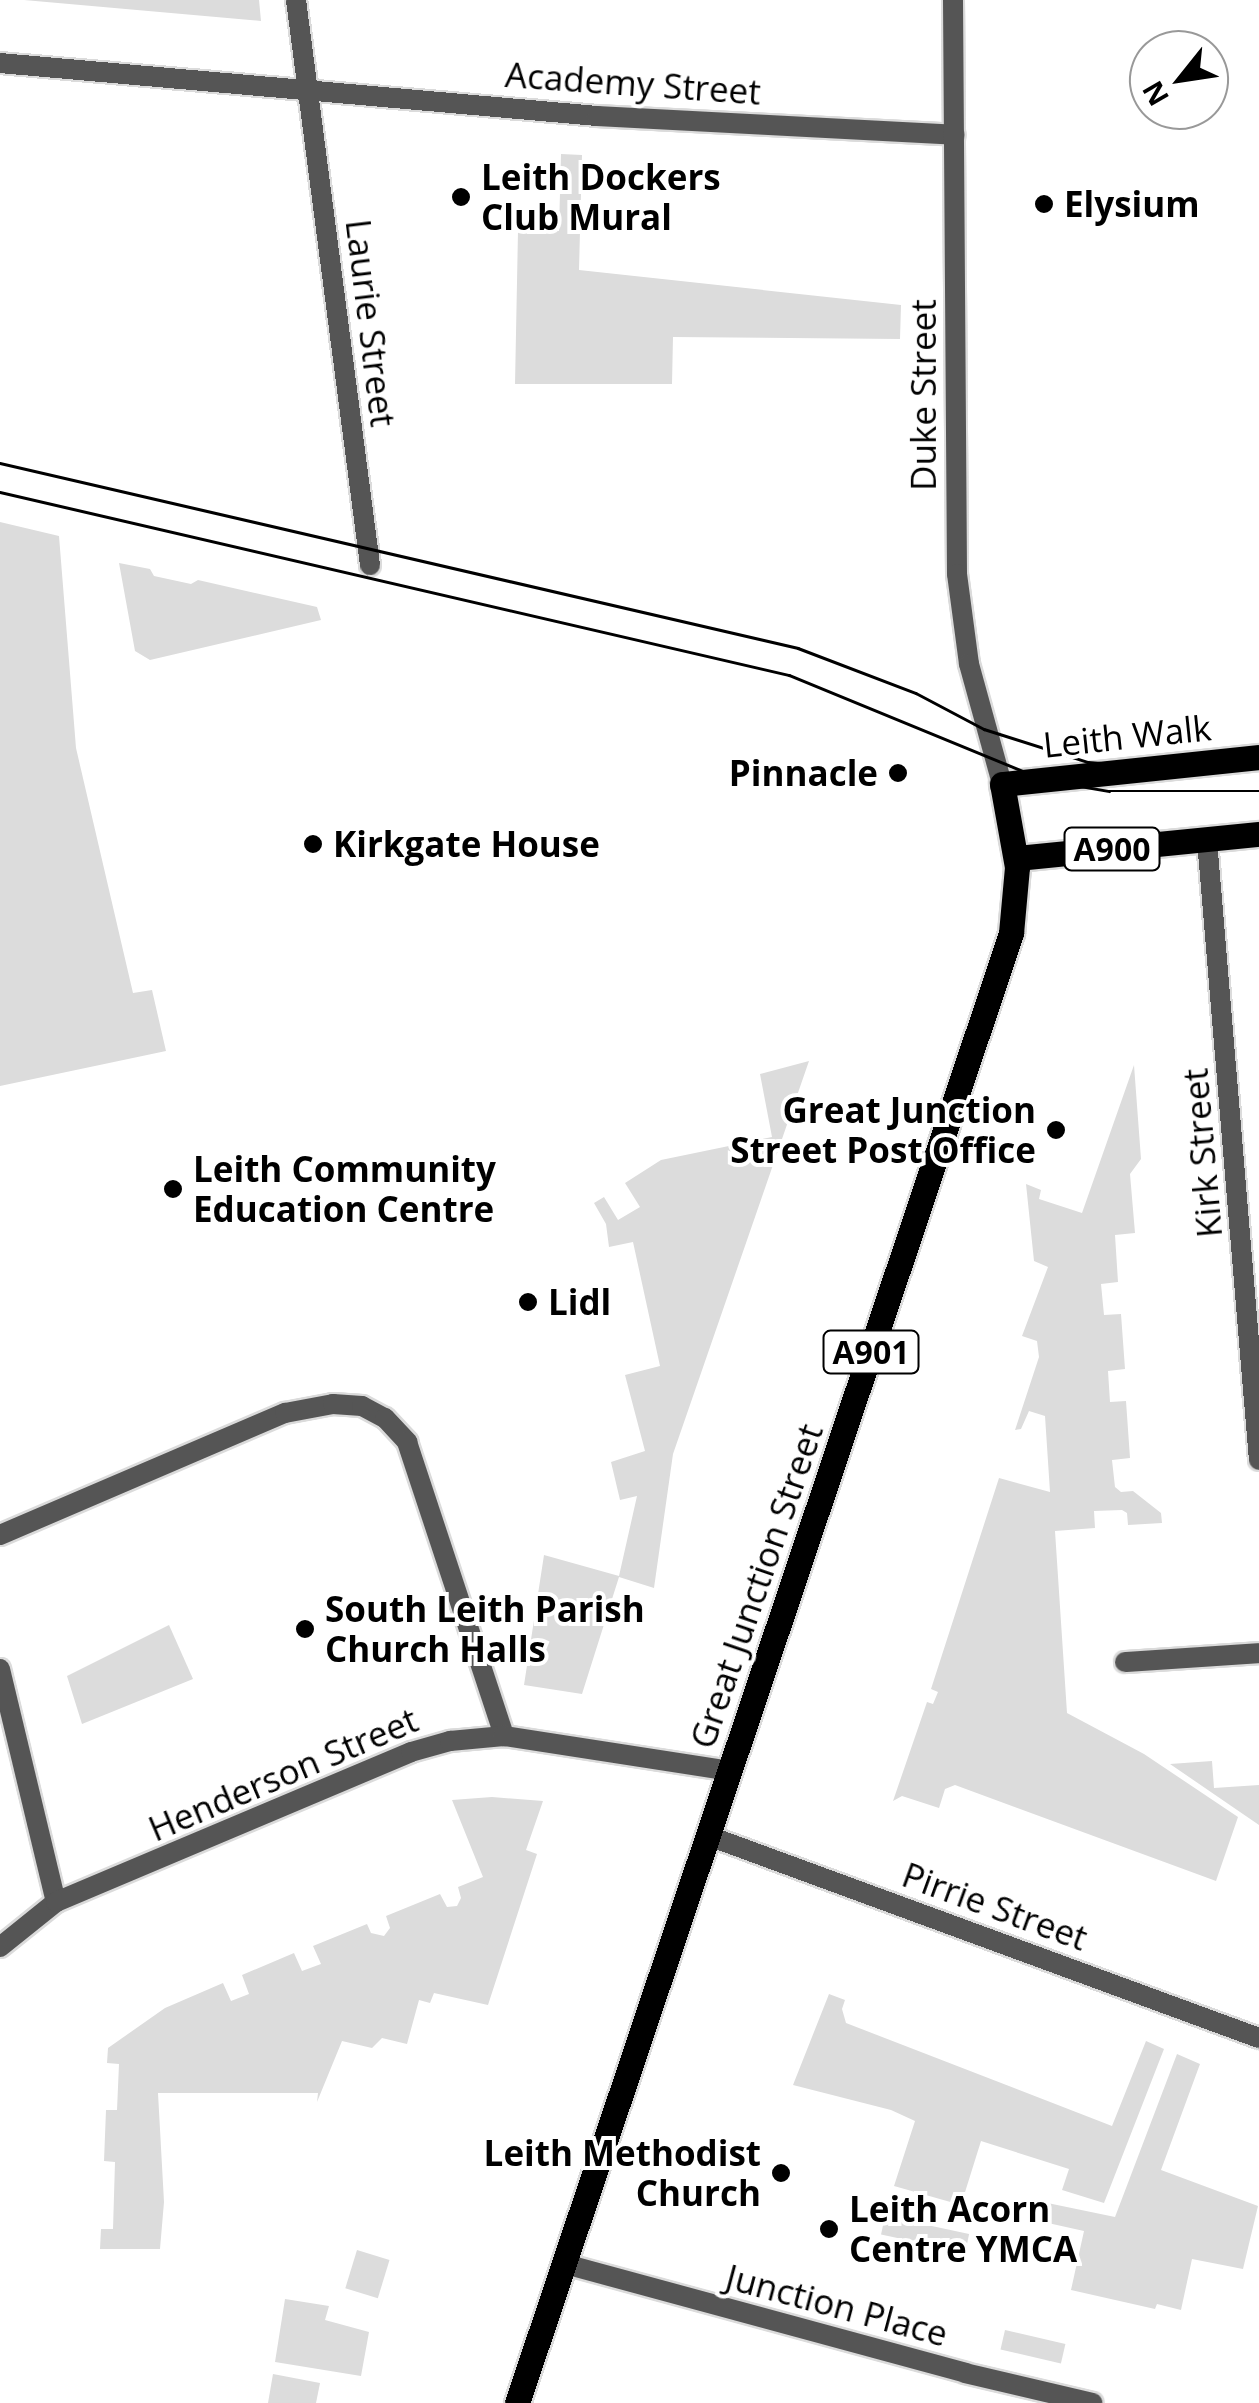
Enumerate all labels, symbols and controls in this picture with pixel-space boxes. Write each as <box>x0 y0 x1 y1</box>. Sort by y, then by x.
north arrow <box>1129 30 1229 130</box>
street label: Academy Street <box>504 53 762 113</box>
text: N <box>1133 75 1177 113</box>
place label: Leith Dockers Club Mural <box>481 156 721 238</box>
place label: Elysium <box>1064 183 1200 225</box>
marker: Leith Dockers Club Mural <box>450 186 472 208</box>
marker: Elysium <box>1033 193 1055 215</box>
street label: Laurie Street <box>337 217 405 429</box>
street label: Duke Street <box>902 299 944 491</box>
street label: Leith Walk <box>1041 706 1213 766</box>
place label: Pinnacle <box>729 752 878 794</box>
marker: Pinnacle <box>887 762 909 784</box>
road number: A900 <box>1062 822 1162 876</box>
place label: Kirkgate House <box>333 823 600 865</box>
marker: Kirkgate House <box>302 833 324 855</box>
street label: Kirk Street <box>1174 1067 1230 1239</box>
place label: Great Junction Street Post Office <box>730 1089 1036 1171</box>
marker: Great Junction Street Post Office <box>1045 1119 1067 1141</box>
place label: Leith Community Education Centre <box>193 1148 496 1230</box>
marker: Leith Community Education Centre <box>162 1178 184 1200</box>
place label: Lidl <box>548 1281 611 1323</box>
marker: Lidl <box>517 1291 539 1313</box>
road number: A901 <box>821 1325 921 1379</box>
street label: Great Junction Street <box>681 1418 831 1754</box>
place label: South Leith Parish Church Halls <box>325 1588 645 1670</box>
marker: South Leith Parish Church Halls <box>294 1618 316 1640</box>
street label: Henderson Street <box>142 1698 424 1850</box>
street label: Pirrie Street <box>897 1853 1093 1959</box>
place label: Leith Methodist Church <box>484 2132 761 2214</box>
marker: Leith Methodist Church <box>770 2162 792 2184</box>
place label: Leith Acorn Centre YMCA <box>849 2188 1077 2270</box>
marker: Leith Acorn Centre YMCA <box>818 2218 840 2240</box>
street label: Junction Place <box>722 2255 952 2355</box>

